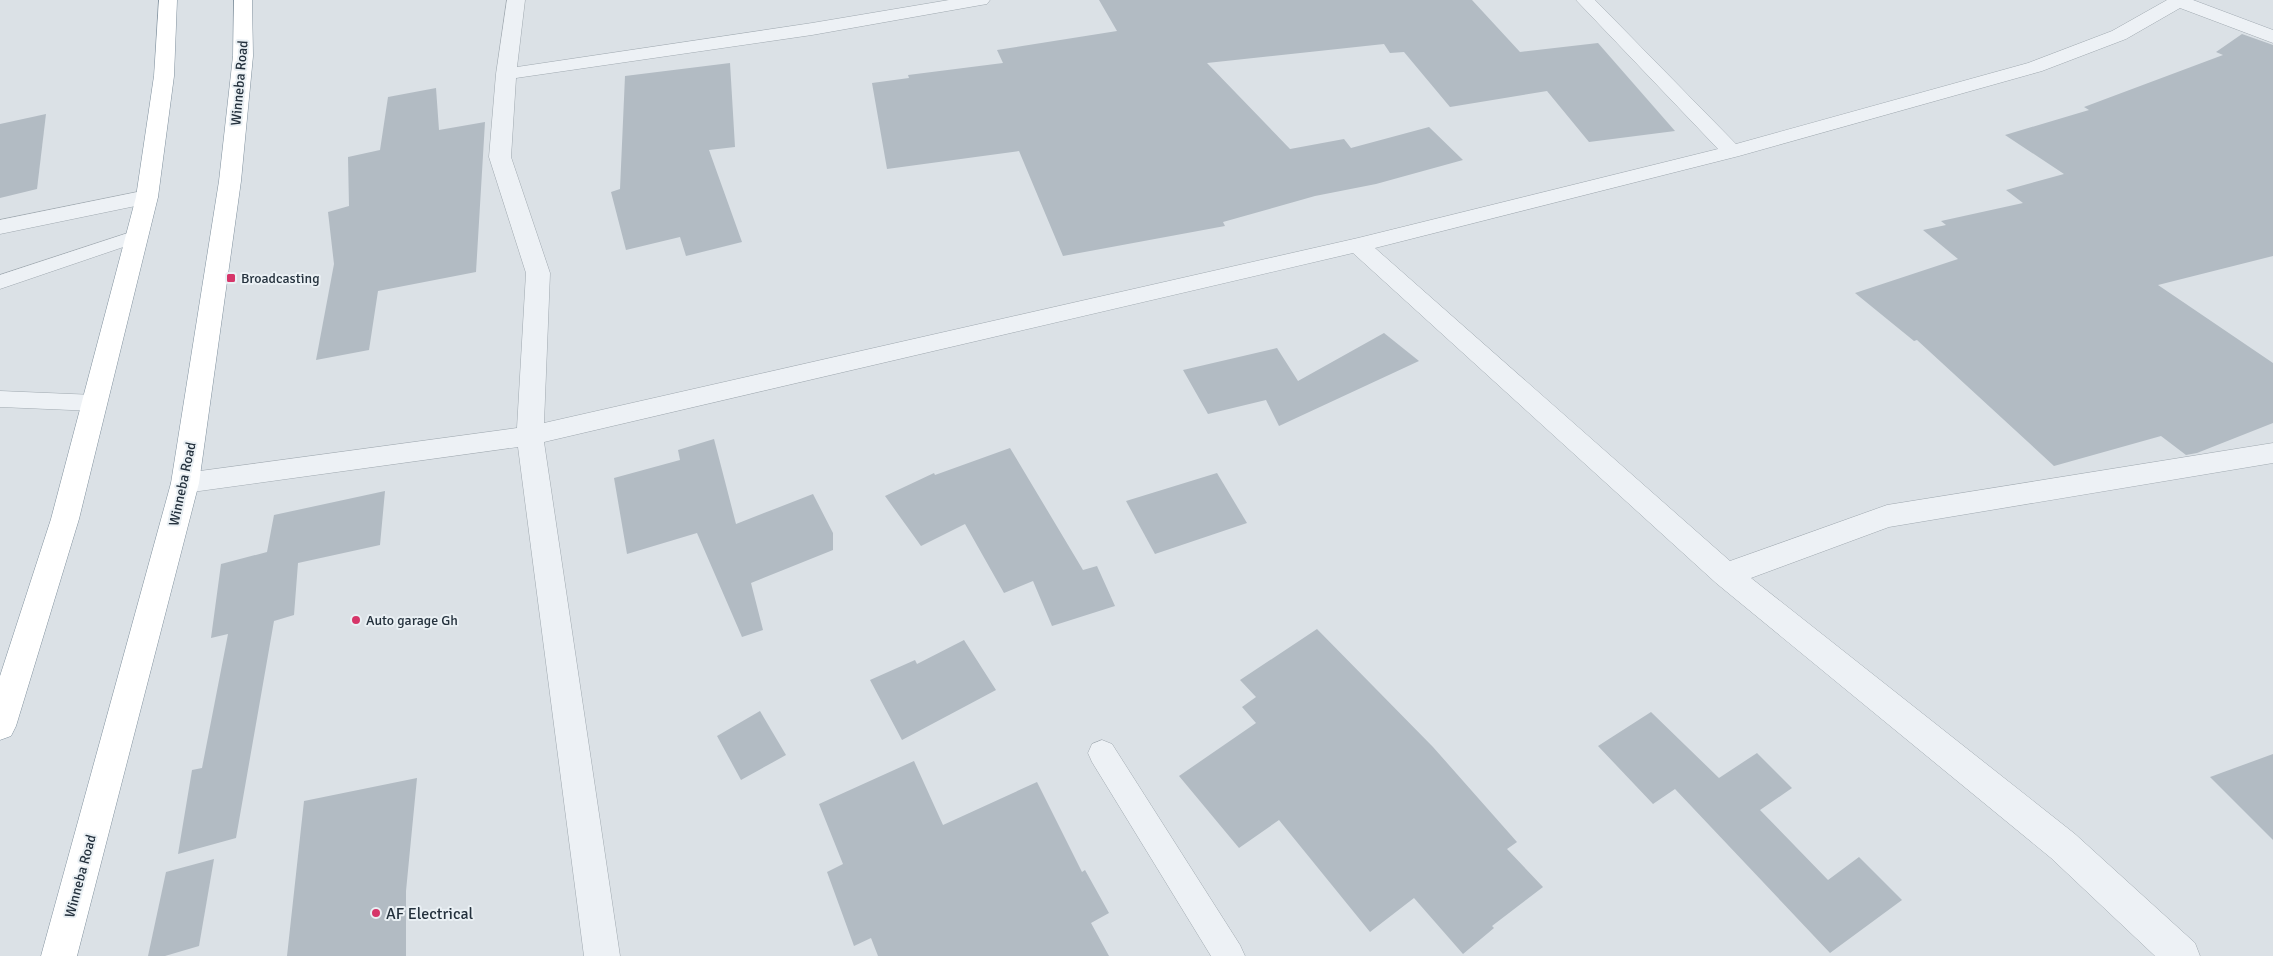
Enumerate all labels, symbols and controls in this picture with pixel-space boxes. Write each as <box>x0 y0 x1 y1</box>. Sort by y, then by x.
street label: Winneba Road <box>227 40 252 126</box>
place label: Broadcasting <box>241 270 320 287</box>
marker: Broadcasting <box>225 272 237 284</box>
street label: Winneba Road <box>165 441 200 528</box>
place label: Auto garage Gh <box>366 612 458 629</box>
marker: Auto garage Gh <box>350 614 362 626</box>
street label: Winneba Road <box>61 833 100 920</box>
place label: AF Electrical <box>386 904 474 924</box>
marker: AF Electrical <box>370 907 382 919</box>

